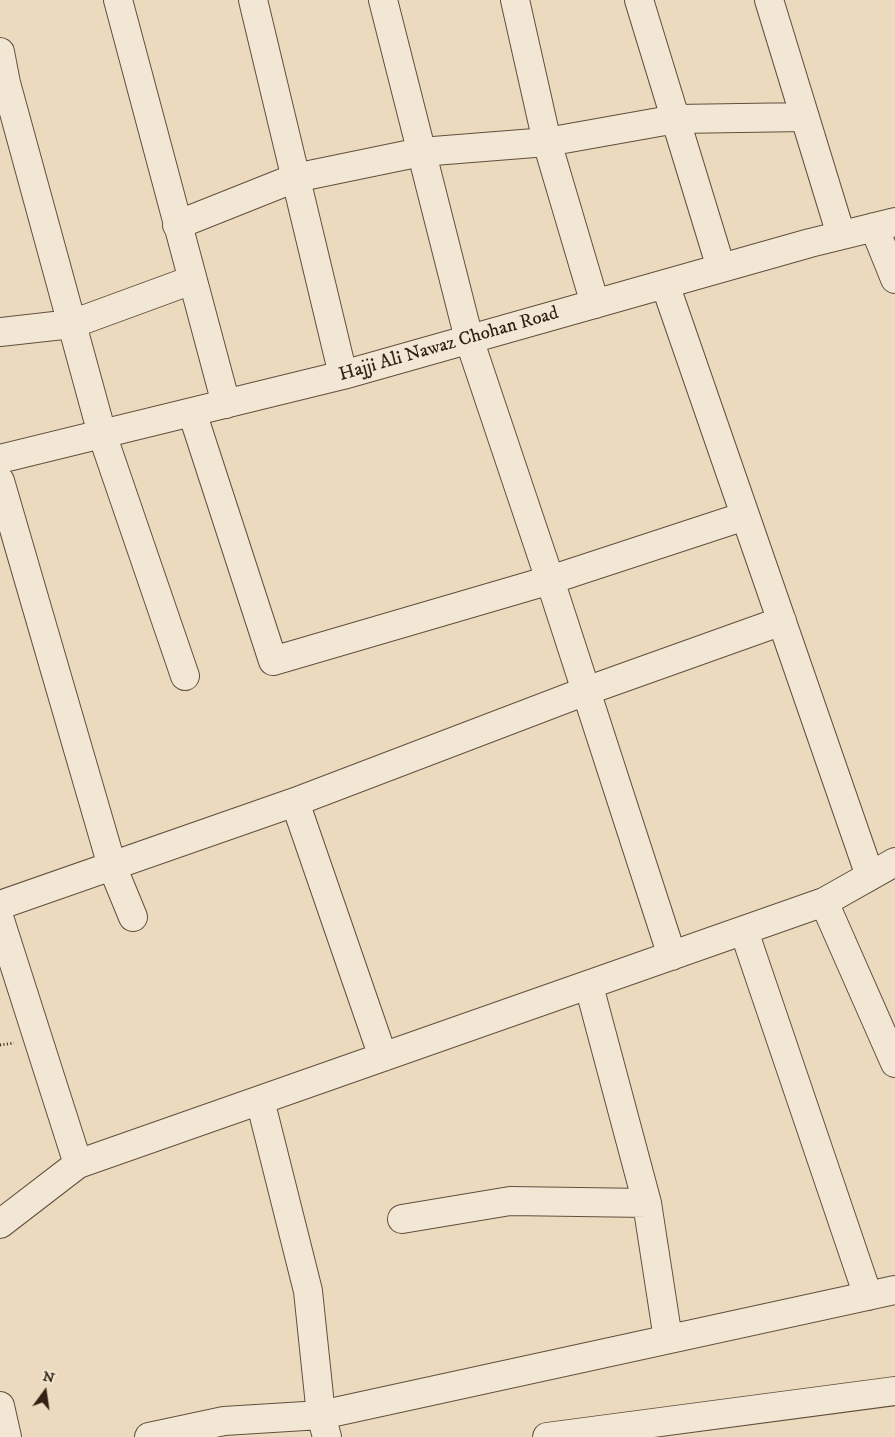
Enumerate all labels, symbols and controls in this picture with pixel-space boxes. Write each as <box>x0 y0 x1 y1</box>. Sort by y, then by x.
street label: Hajji Ali Nawaz Chohan Road <box>336 303 562 387</box>
north arrow <box>20 1367 70 1417</box>
text: N <box>41 1367 56 1388</box>

